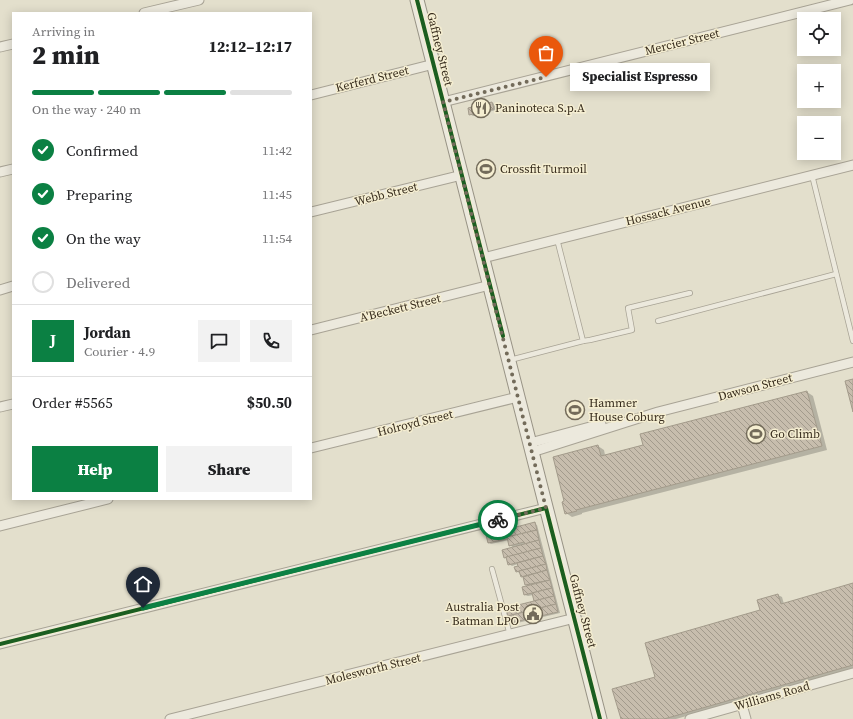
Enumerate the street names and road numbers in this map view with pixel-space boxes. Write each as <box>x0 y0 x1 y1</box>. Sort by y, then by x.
street label: Gaffney Street <box>423 10 457 88</box>
street label: Mercier Street <box>643 25 721 59</box>
street label: Kerferd Street <box>334 62 410 96</box>
street label: Webb Street <box>353 178 419 210</box>
street label: Hossack Avenue <box>624 193 712 229</box>
street label: A'Beckett Street <box>358 290 442 326</box>
street label: Dawson Street <box>716 369 794 405</box>
street label: Holroyd Street <box>376 406 454 440</box>
street label: Gaffney Street <box>566 573 601 650</box>
street label: Molesworth Street <box>324 649 422 689</box>
street label: Williams Road <box>732 678 812 714</box>

